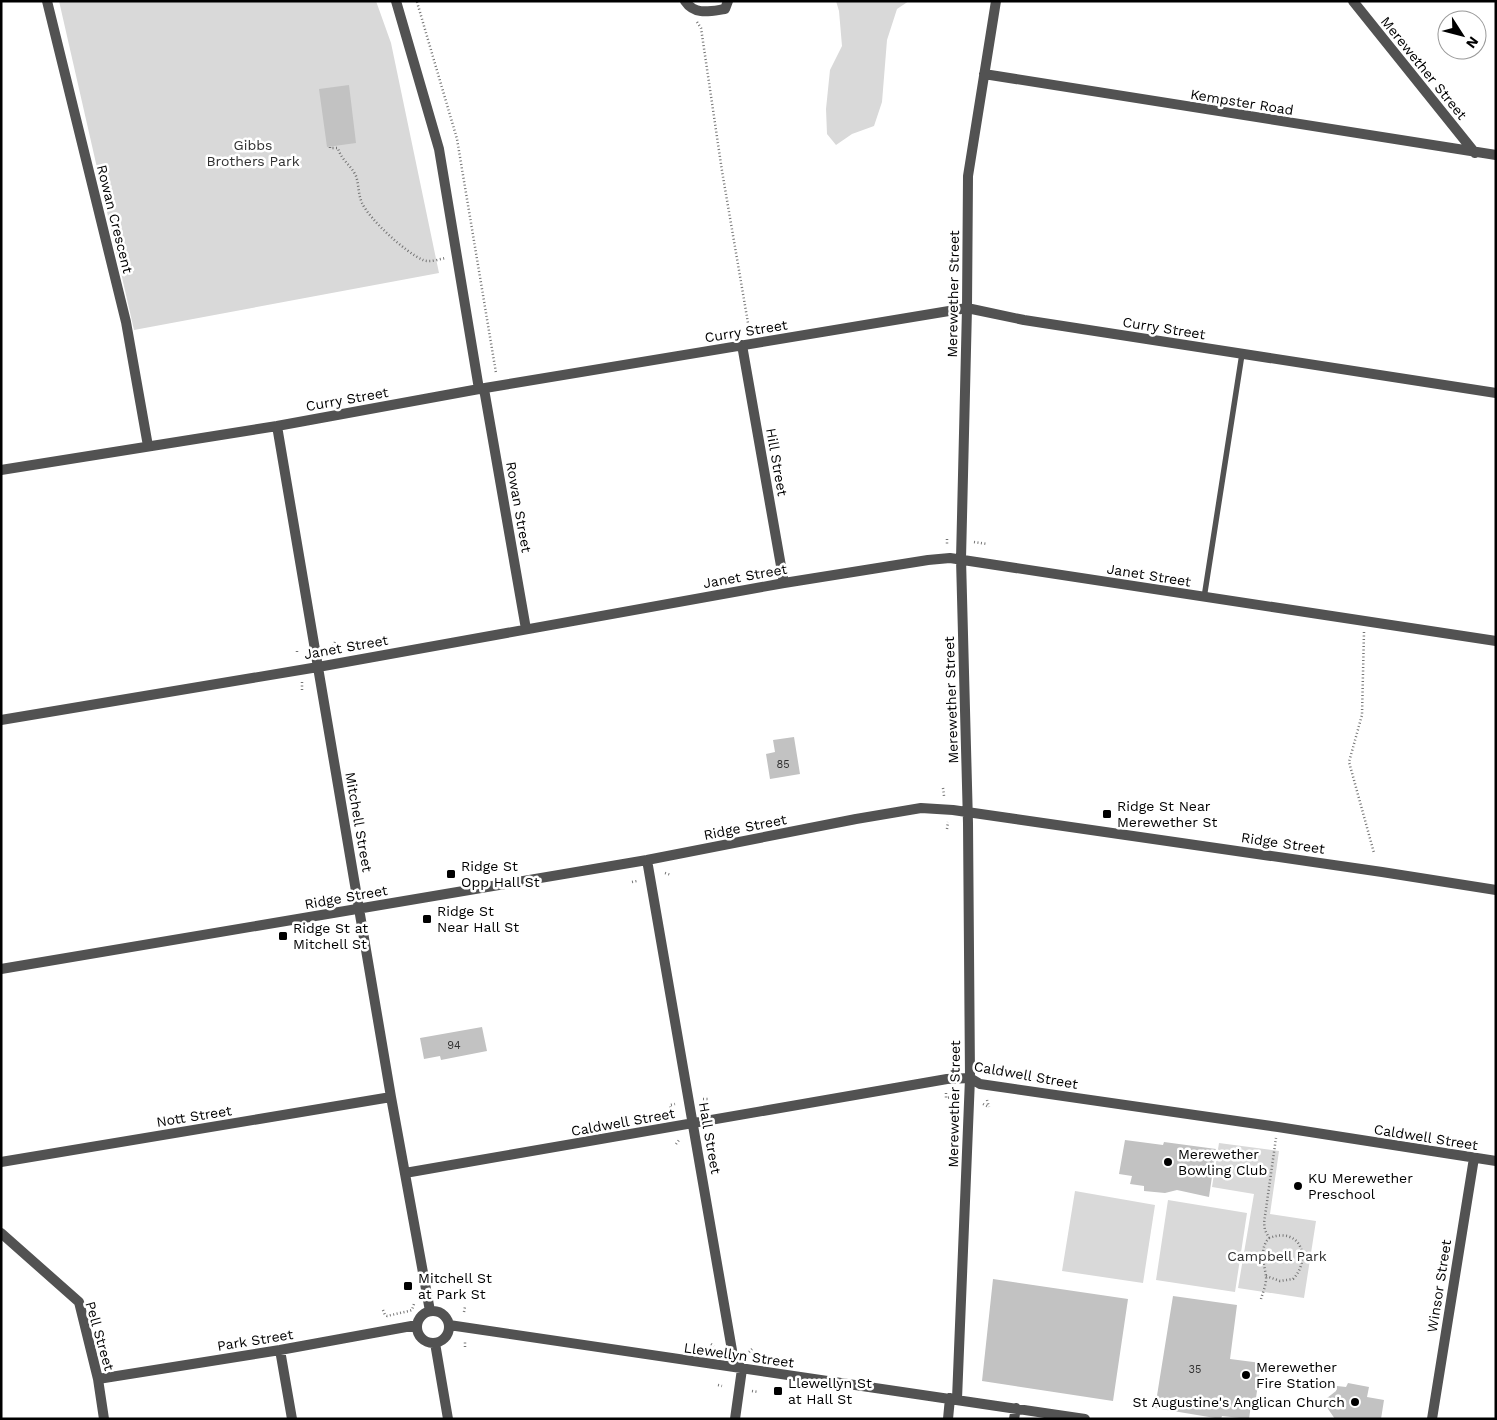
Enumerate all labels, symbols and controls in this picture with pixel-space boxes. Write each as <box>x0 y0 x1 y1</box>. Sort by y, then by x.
north arrow <box>1437 10 1487 60</box>
street label: Merewether Street <box>1378 13 1470 123</box>
text: N <box>1463 34 1482 52</box>
street label: Kempster Road <box>1189 86 1295 118</box>
park label: Gibbs Brothers Park <box>206 137 300 169</box>
street label: Rowan Crescent <box>94 163 136 275</box>
street label: Merewether Street <box>944 230 962 358</box>
street label: Curry Street <box>1122 314 1207 342</box>
street label: Curry Street <box>704 317 789 345</box>
street label: Curry Street <box>305 384 390 414</box>
street label: Hill Street <box>763 427 791 497</box>
street label: Rowan Street <box>503 460 535 554</box>
street label: Janet Street <box>1106 560 1192 590</box>
street label: Janet Street <box>702 561 788 591</box>
street label: Janet Street <box>303 632 389 662</box>
street label: Merewether Street <box>941 636 961 764</box>
house number: 85 <box>776 758 790 771</box>
street label: Mitchell Street <box>342 771 376 873</box>
place label: Ridge St Near Merewether St <box>1117 798 1217 830</box>
marker: Ridge St Near Merewether St <box>1101 808 1113 820</box>
street label: Ridge Street <box>702 811 788 843</box>
street label: Ridge Street <box>1240 829 1326 857</box>
place label: Ridge St Opp Hall St <box>461 858 540 890</box>
marker: Ridge St Opp Hall St <box>445 868 457 880</box>
street label: Ridge Street <box>303 882 389 912</box>
place label: Ridge St Near Hall St <box>437 903 519 935</box>
marker: Ridge St Near Hall St <box>421 913 433 925</box>
place label: Ridge St at Mitchell St <box>293 920 368 952</box>
marker: Ridge St at Mitchell St <box>277 930 289 942</box>
house number: 94 <box>447 1039 461 1052</box>
street label: Merewether Street <box>945 1040 963 1168</box>
street label: Caldwell Street <box>973 1058 1079 1092</box>
street label: Hall Street <box>696 1101 724 1176</box>
street label: Nott Street <box>155 1102 233 1130</box>
street label: Caldwell Street <box>570 1105 676 1139</box>
street label: Caldwell Street <box>1373 1121 1479 1153</box>
place label: Merewether Bowling Club <box>1178 1146 1267 1178</box>
marker: Merewether Bowling Club <box>1162 1156 1174 1168</box>
place label: KU Merewether Preschool <box>1308 1170 1413 1202</box>
marker: KU Merewether Preschool <box>1292 1180 1304 1192</box>
street label: Winsor Street <box>1424 1238 1454 1334</box>
park label: Campbell Park <box>1227 1248 1327 1264</box>
place label: Mitchell St at Park St <box>418 1270 492 1302</box>
marker: Mitchell St at Park St <box>402 1280 414 1292</box>
street label: Pell Street <box>82 1299 118 1373</box>
street label: Park Street <box>216 1326 294 1354</box>
street label: Llewellyn Street <box>683 1339 795 1371</box>
place label: Merewether Fire Station <box>1256 1359 1337 1391</box>
house number: 35 <box>1189 1363 1201 1376</box>
marker: Merewether Fire Station <box>1240 1369 1252 1381</box>
place label: Llewellyn St at Hall St <box>788 1375 872 1407</box>
marker: Llewellyn St at Hall St <box>772 1385 784 1397</box>
place label: St Augustine's Anglican Church <box>1132 1394 1345 1410</box>
marker: St Augustine's Anglican Church <box>1349 1396 1361 1408</box>

